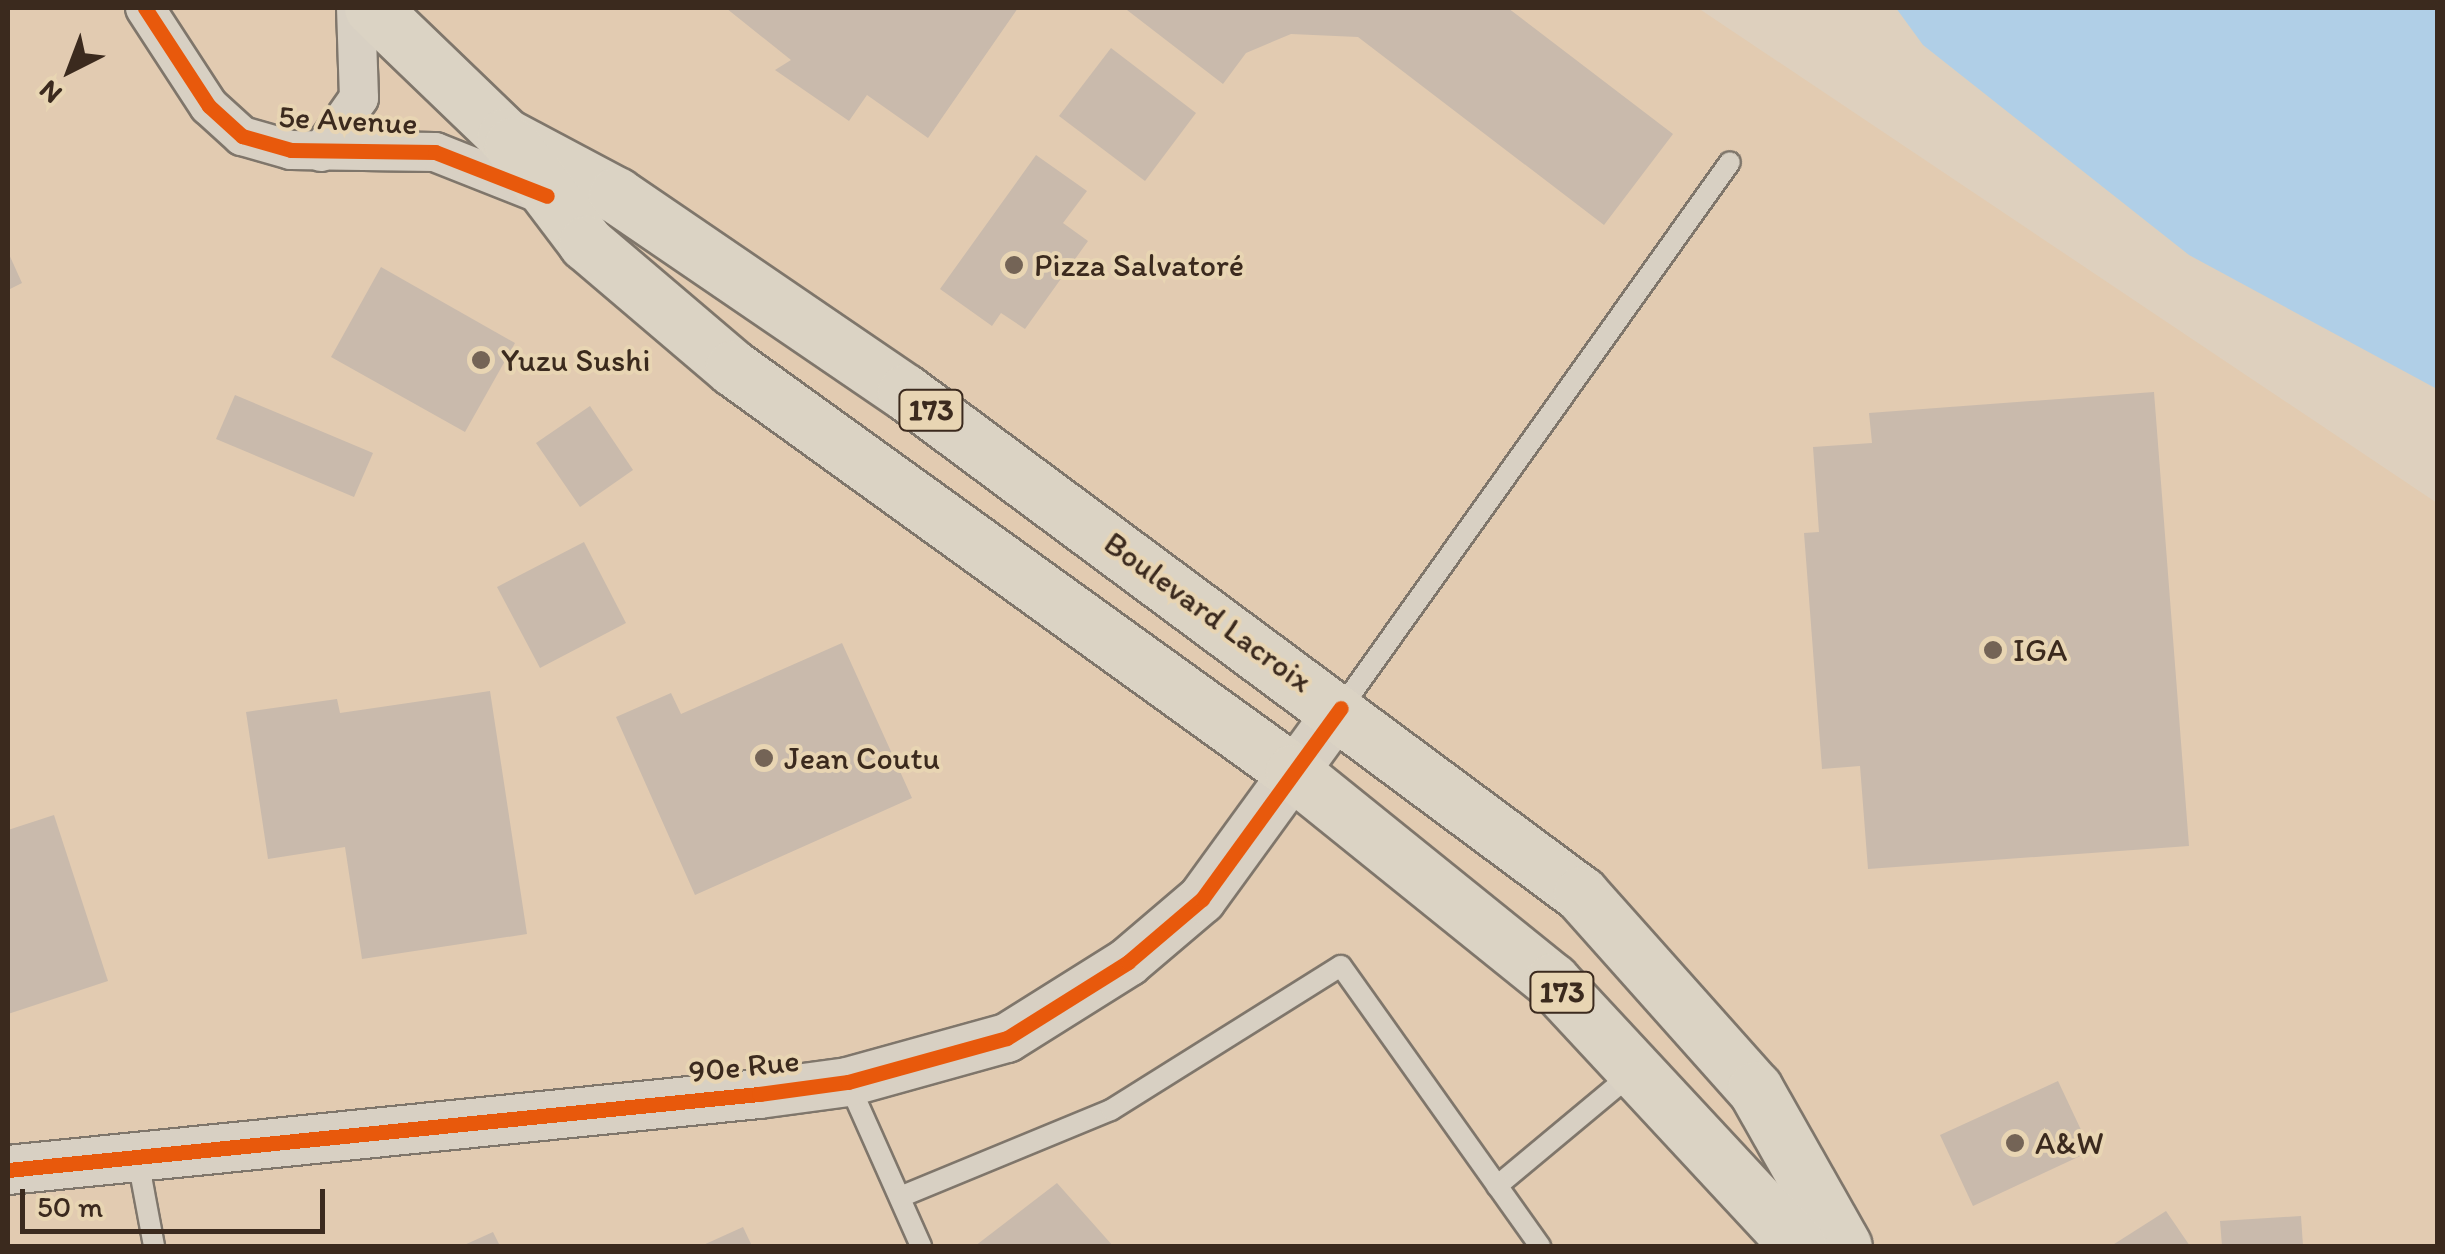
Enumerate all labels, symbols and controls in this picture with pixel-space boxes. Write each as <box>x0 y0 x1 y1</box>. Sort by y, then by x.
north arrow <box>20 20 120 120</box>
text: N <box>32 73 68 111</box>
street label: 5e Avenue <box>277 97 419 143</box>
place label: Pizza Salvatoré <box>1034 246 1243 284</box>
marker: Pizza Salvatoré <box>1003 254 1025 276</box>
place label: Yuzu Sushi <box>501 341 650 379</box>
marker: Yuzu Sushi <box>470 349 492 371</box>
road number: 173 <box>896 385 966 435</box>
street label: Boulevard Lacroix <box>1096 524 1320 700</box>
place label: IGA <box>2013 631 2067 669</box>
marker: IGA <box>1982 639 2004 661</box>
place label: Jean Coutu <box>784 739 940 777</box>
marker: Jean Coutu <box>753 747 775 769</box>
road number: 173 <box>1527 967 1597 1017</box>
street label: 90e Rue <box>687 1041 801 1091</box>
place label: A&W <box>2035 1124 2104 1162</box>
marker: A&W <box>2004 1132 2026 1154</box>
scale bar <box>25 1169 330 1231</box>
text: 50 m <box>37 1188 103 1225</box>

